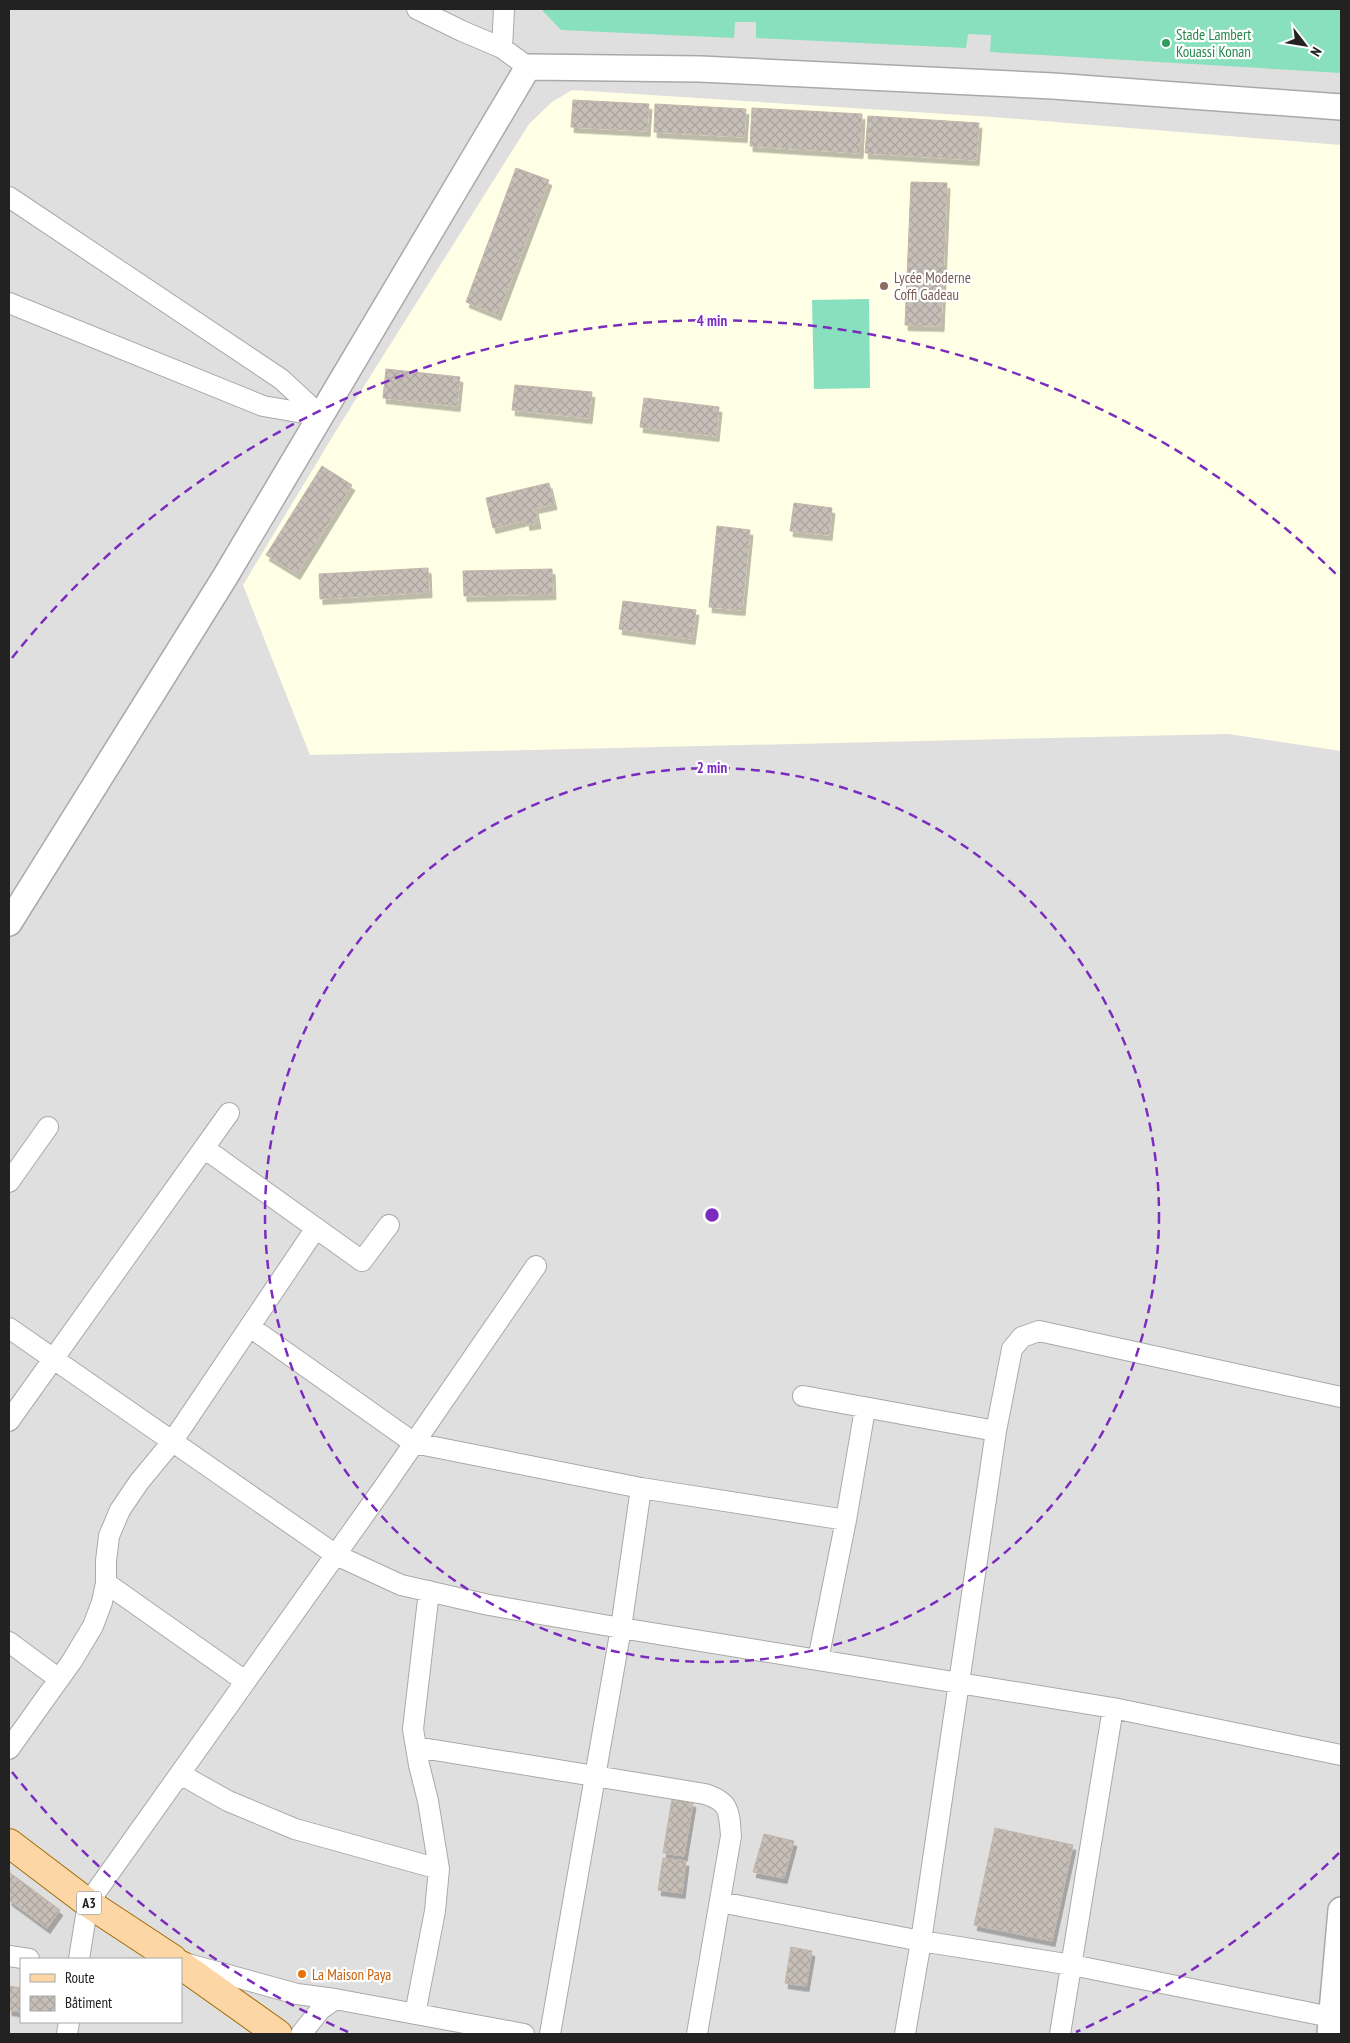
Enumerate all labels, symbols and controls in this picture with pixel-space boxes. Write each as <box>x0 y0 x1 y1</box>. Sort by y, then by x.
north arrow <box>1280 20 1330 70</box>
place label: Stade Lambert Kouassi Konan <box>1176 25 1252 61</box>
marker: Stade Lambert Kouassi Konan <box>1160 37 1172 49</box>
text: N <box>1306 44 1326 60</box>
place label: Lycée Moderne Coffi Gadeau <box>894 268 971 304</box>
marker: Lycée Moderne Coffi Gadeau <box>878 280 890 292</box>
text: 4 min <box>697 311 727 330</box>
text: 2 min <box>697 758 727 777</box>
centre of rings <box>703 1206 721 1224</box>
road number: A3 <box>76 1892 102 1915</box>
legend <box>20 1958 182 2023</box>
place label: La Maison Paya <box>312 1965 391 1984</box>
text: Route <box>65 1968 95 1987</box>
marker: La Maison Paya <box>296 1968 308 1980</box>
text: Bâtiment <box>65 1993 112 2012</box>

